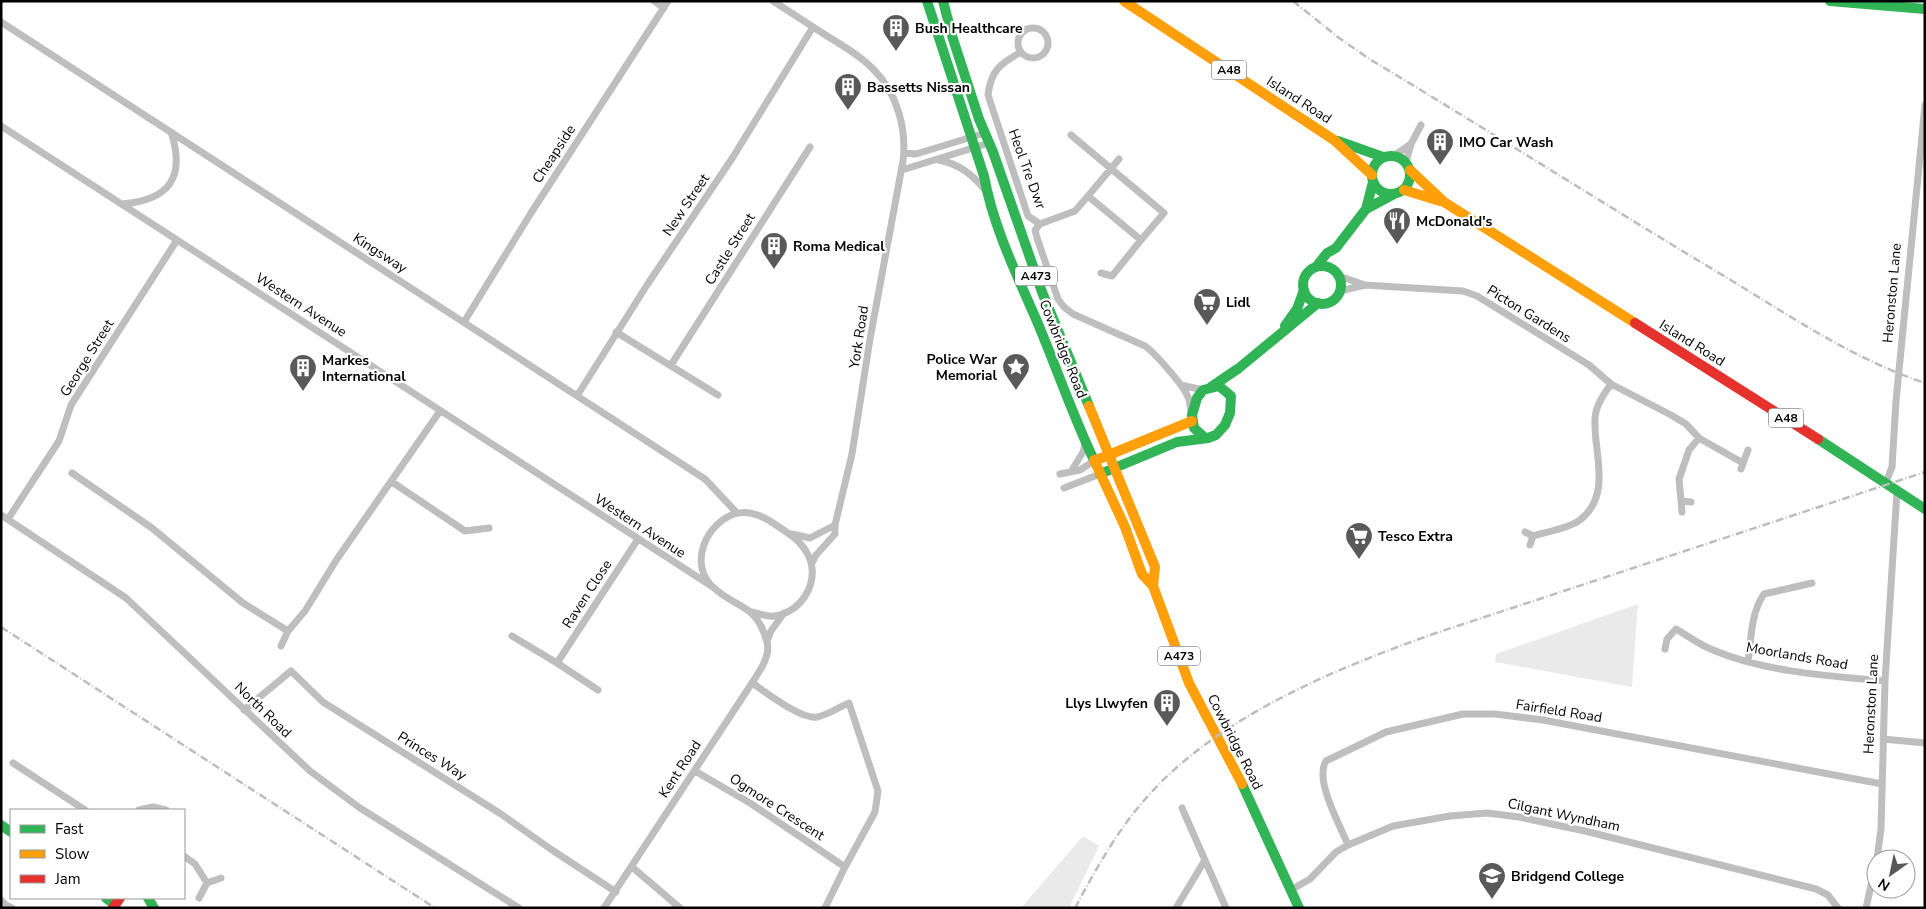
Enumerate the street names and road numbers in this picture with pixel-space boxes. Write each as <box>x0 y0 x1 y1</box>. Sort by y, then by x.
road number: A48 <box>1212 60 1246 80</box>
street label: Island Road <box>1263 72 1335 128</box>
street label: Cheapside <box>528 121 580 187</box>
street label: Heol Tre Dwr <box>1004 126 1050 212</box>
street label: New Street <box>658 170 714 240</box>
street label: Castle Street <box>700 209 760 289</box>
street label: Kingsway <box>349 228 411 278</box>
street label: Heronston Lane <box>1878 242 1906 344</box>
road number: A473 <box>1015 266 1057 286</box>
street label: Western Avenue <box>252 268 350 342</box>
street label: Picton Gardens <box>1483 281 1575 348</box>
street label: Cowbridge Road <box>1035 297 1091 401</box>
street label: York Road <box>845 304 873 371</box>
street label: Island Road <box>1656 315 1728 371</box>
street label: George Street <box>56 316 118 400</box>
road number: A48 <box>1768 408 1804 428</box>
street label: Western Avenue <box>591 489 689 563</box>
street label: Raven Close <box>558 556 616 632</box>
street label: Moorlands Road <box>1745 638 1849 674</box>
road number: A473 <box>1158 646 1200 666</box>
street label: Heronston Lane <box>1859 654 1883 754</box>
street label: North Road <box>230 678 296 742</box>
street label: Cowbridge Road <box>1203 691 1267 793</box>
street label: Fairfield Road <box>1514 695 1604 727</box>
street label: Princes Way <box>394 727 471 785</box>
street label: Kent Road <box>654 737 706 801</box>
street label: Ogmore Crescent <box>726 769 828 845</box>
street label: Cilgant Wyndham <box>1506 794 1622 836</box>

